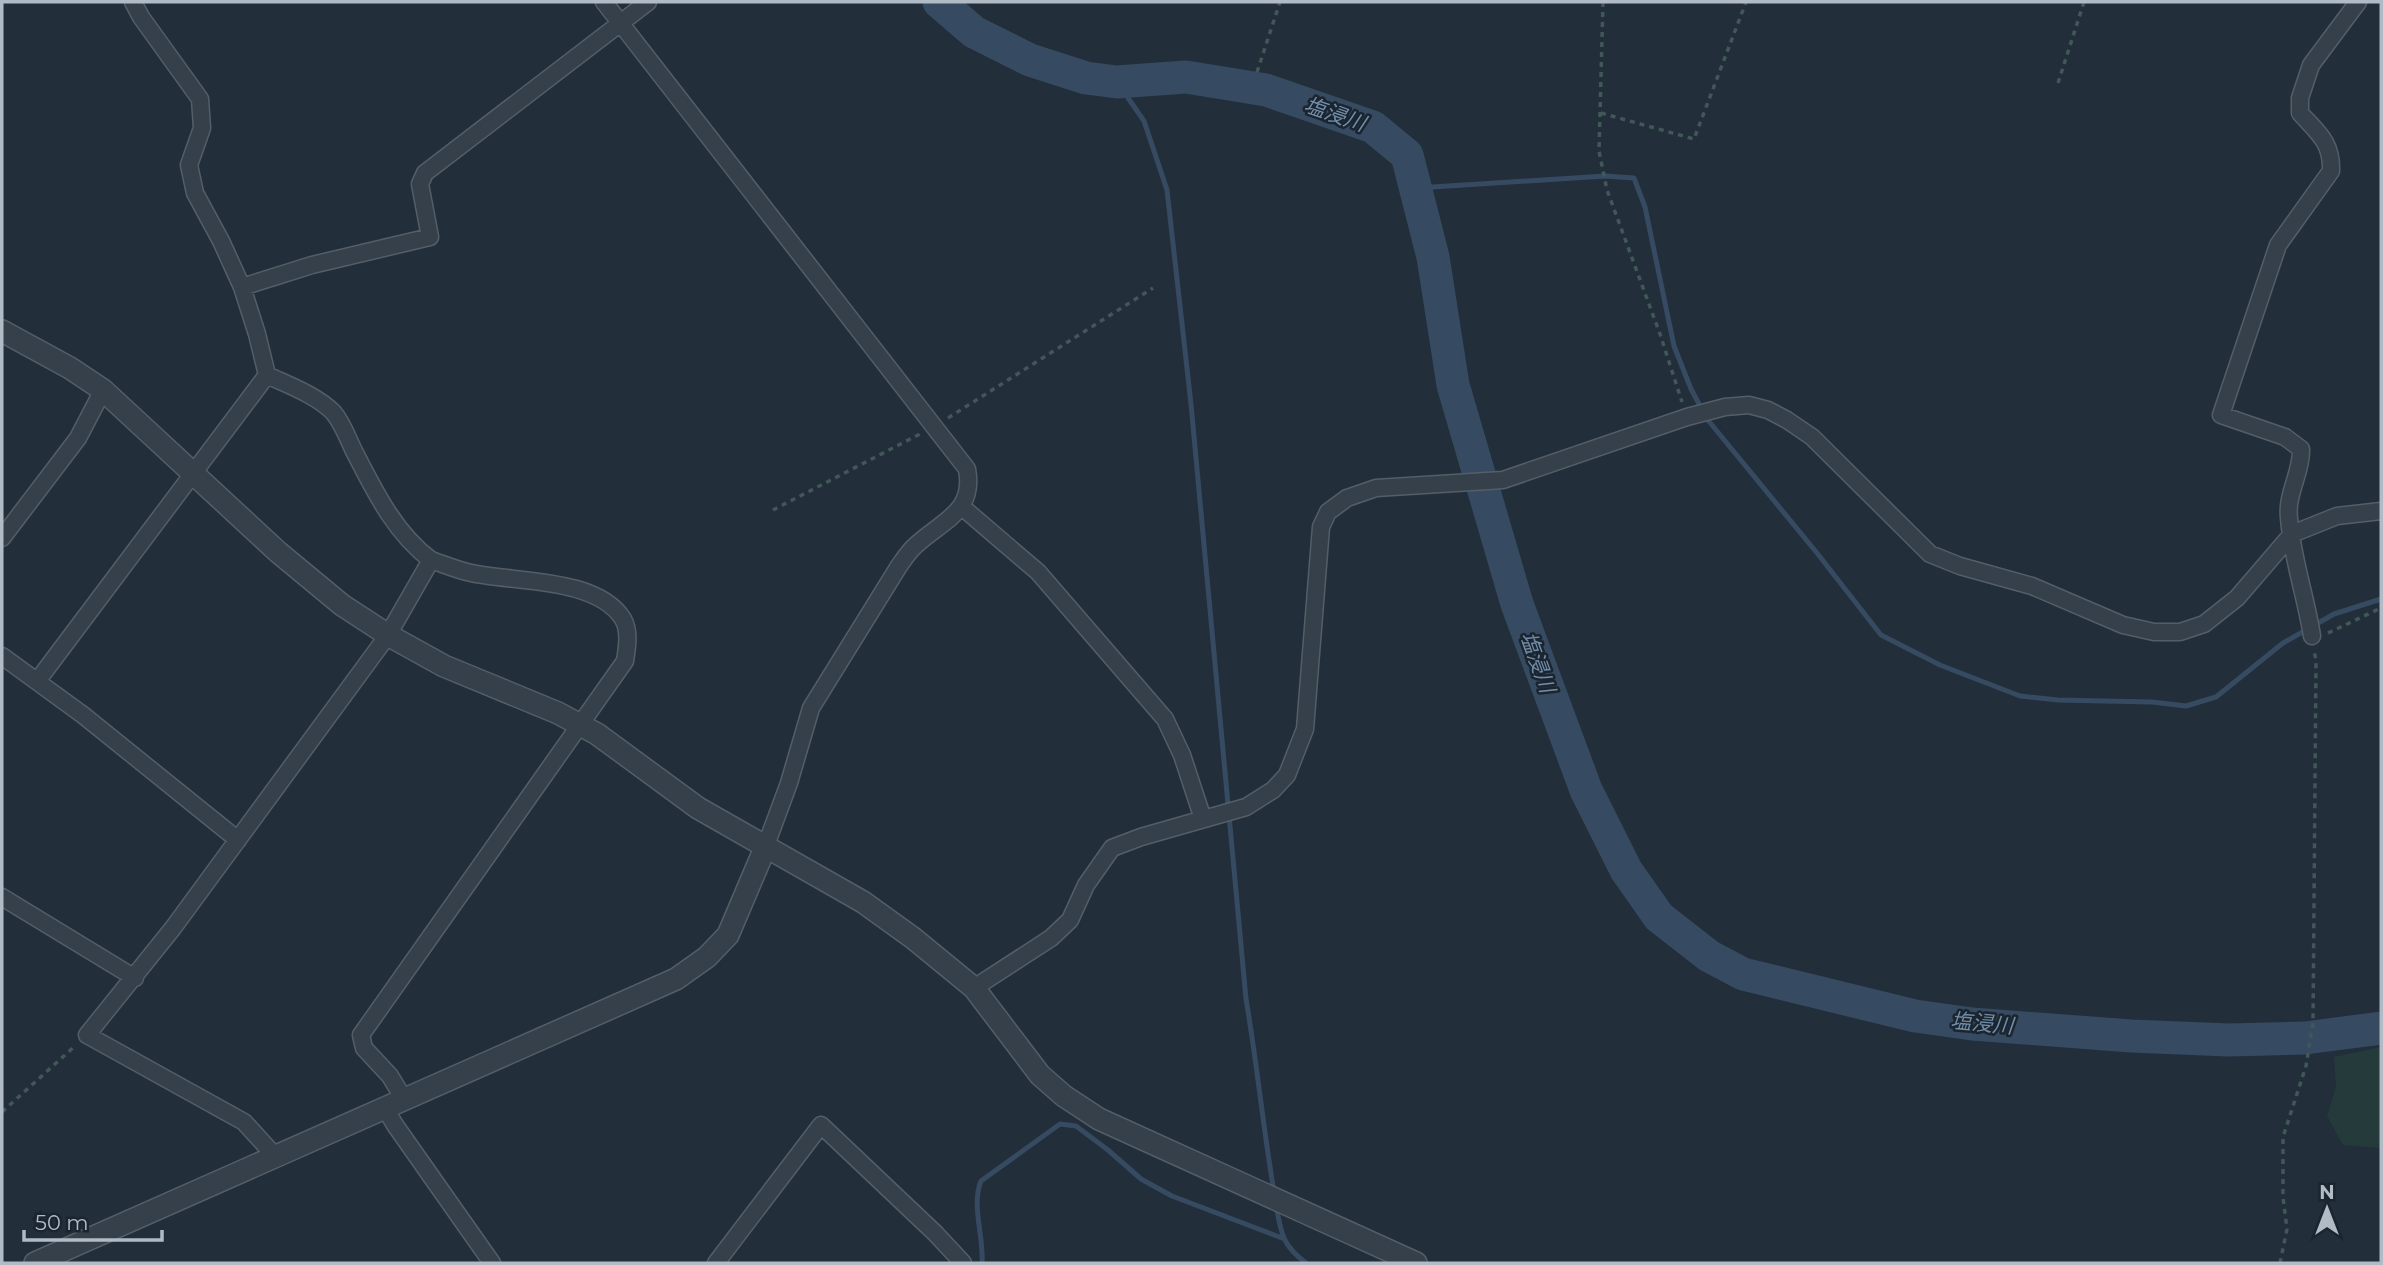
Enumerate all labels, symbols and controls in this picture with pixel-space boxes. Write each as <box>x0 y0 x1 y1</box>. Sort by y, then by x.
water label: 塩浸川 <box>1301 92 1371 137</box>
water label: 塩浸川 <box>1515 628 1561 698</box>
water label: 塩浸川 <box>1950 1008 2016 1038</box>
north arrow <box>2292 1174 2362 1244</box>
text: N <box>2319 1181 2335 1204</box>
scale bar <box>24 1198 163 1242</box>
text: 50 m <box>35 1210 89 1235</box>

